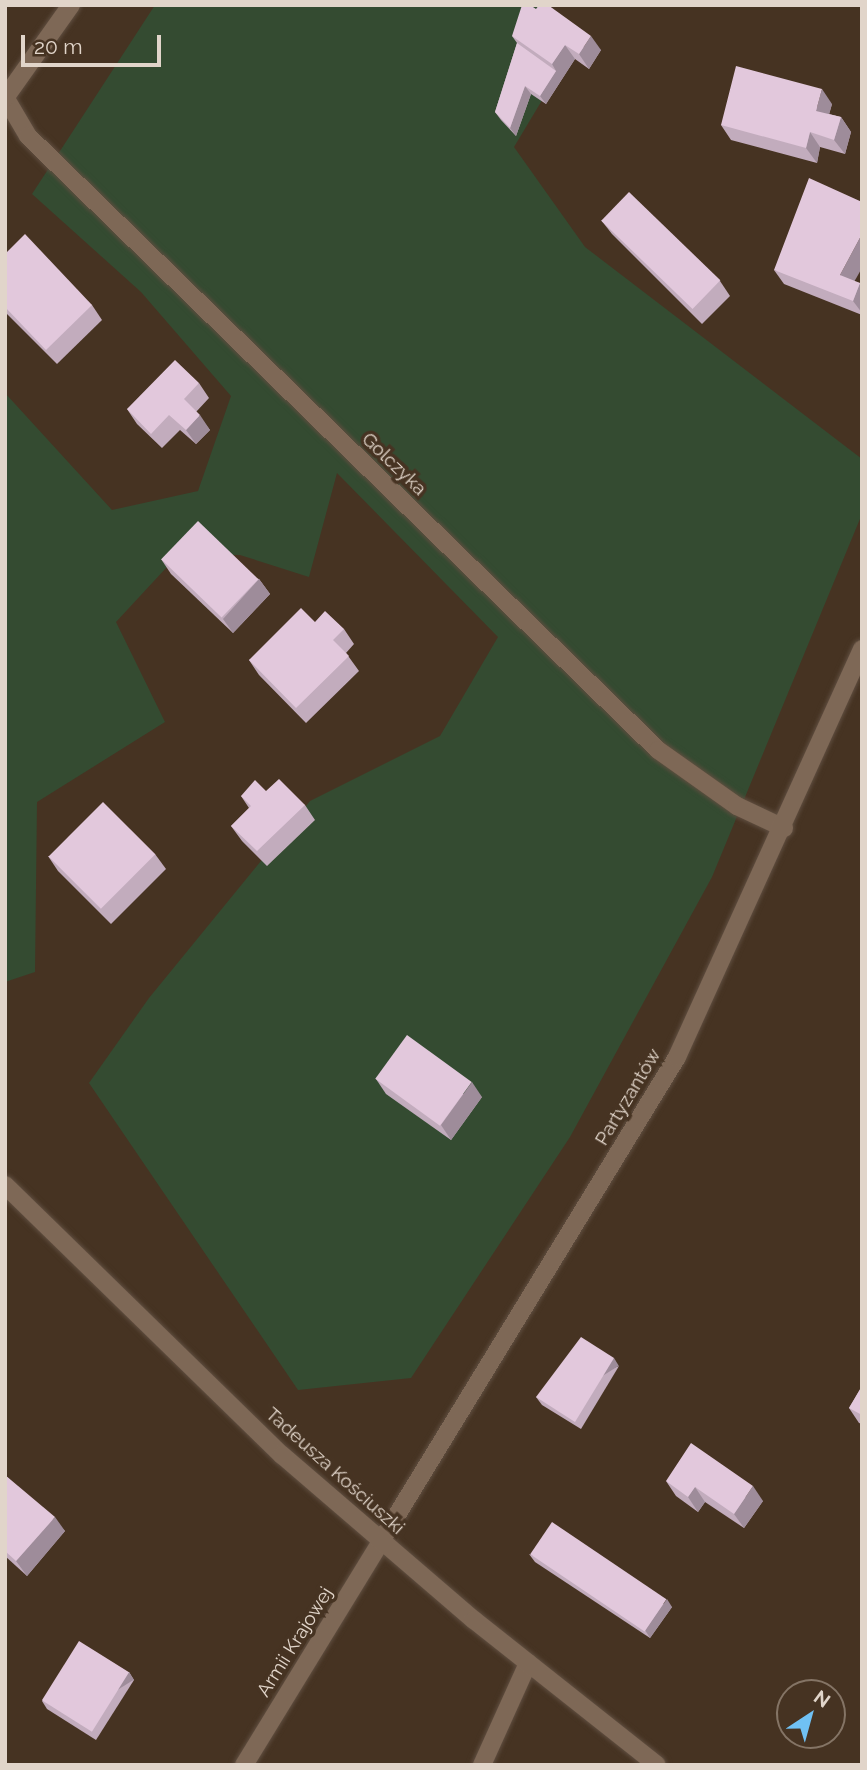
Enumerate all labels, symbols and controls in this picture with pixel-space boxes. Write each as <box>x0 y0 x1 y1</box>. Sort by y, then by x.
scale bar <box>24 21 164 65</box>
text: 20 m <box>34 34 82 59</box>
street label: Golczyka <box>357 428 431 500</box>
street label: Partyzantów <box>590 1045 666 1149</box>
street label: Tadeusza Kościuszki <box>261 1403 409 1539</box>
street label: Armii Krajowej <box>252 1583 338 1701</box>
north arrow <box>776 1679 846 1749</box>
text: N <box>810 1685 834 1712</box>

